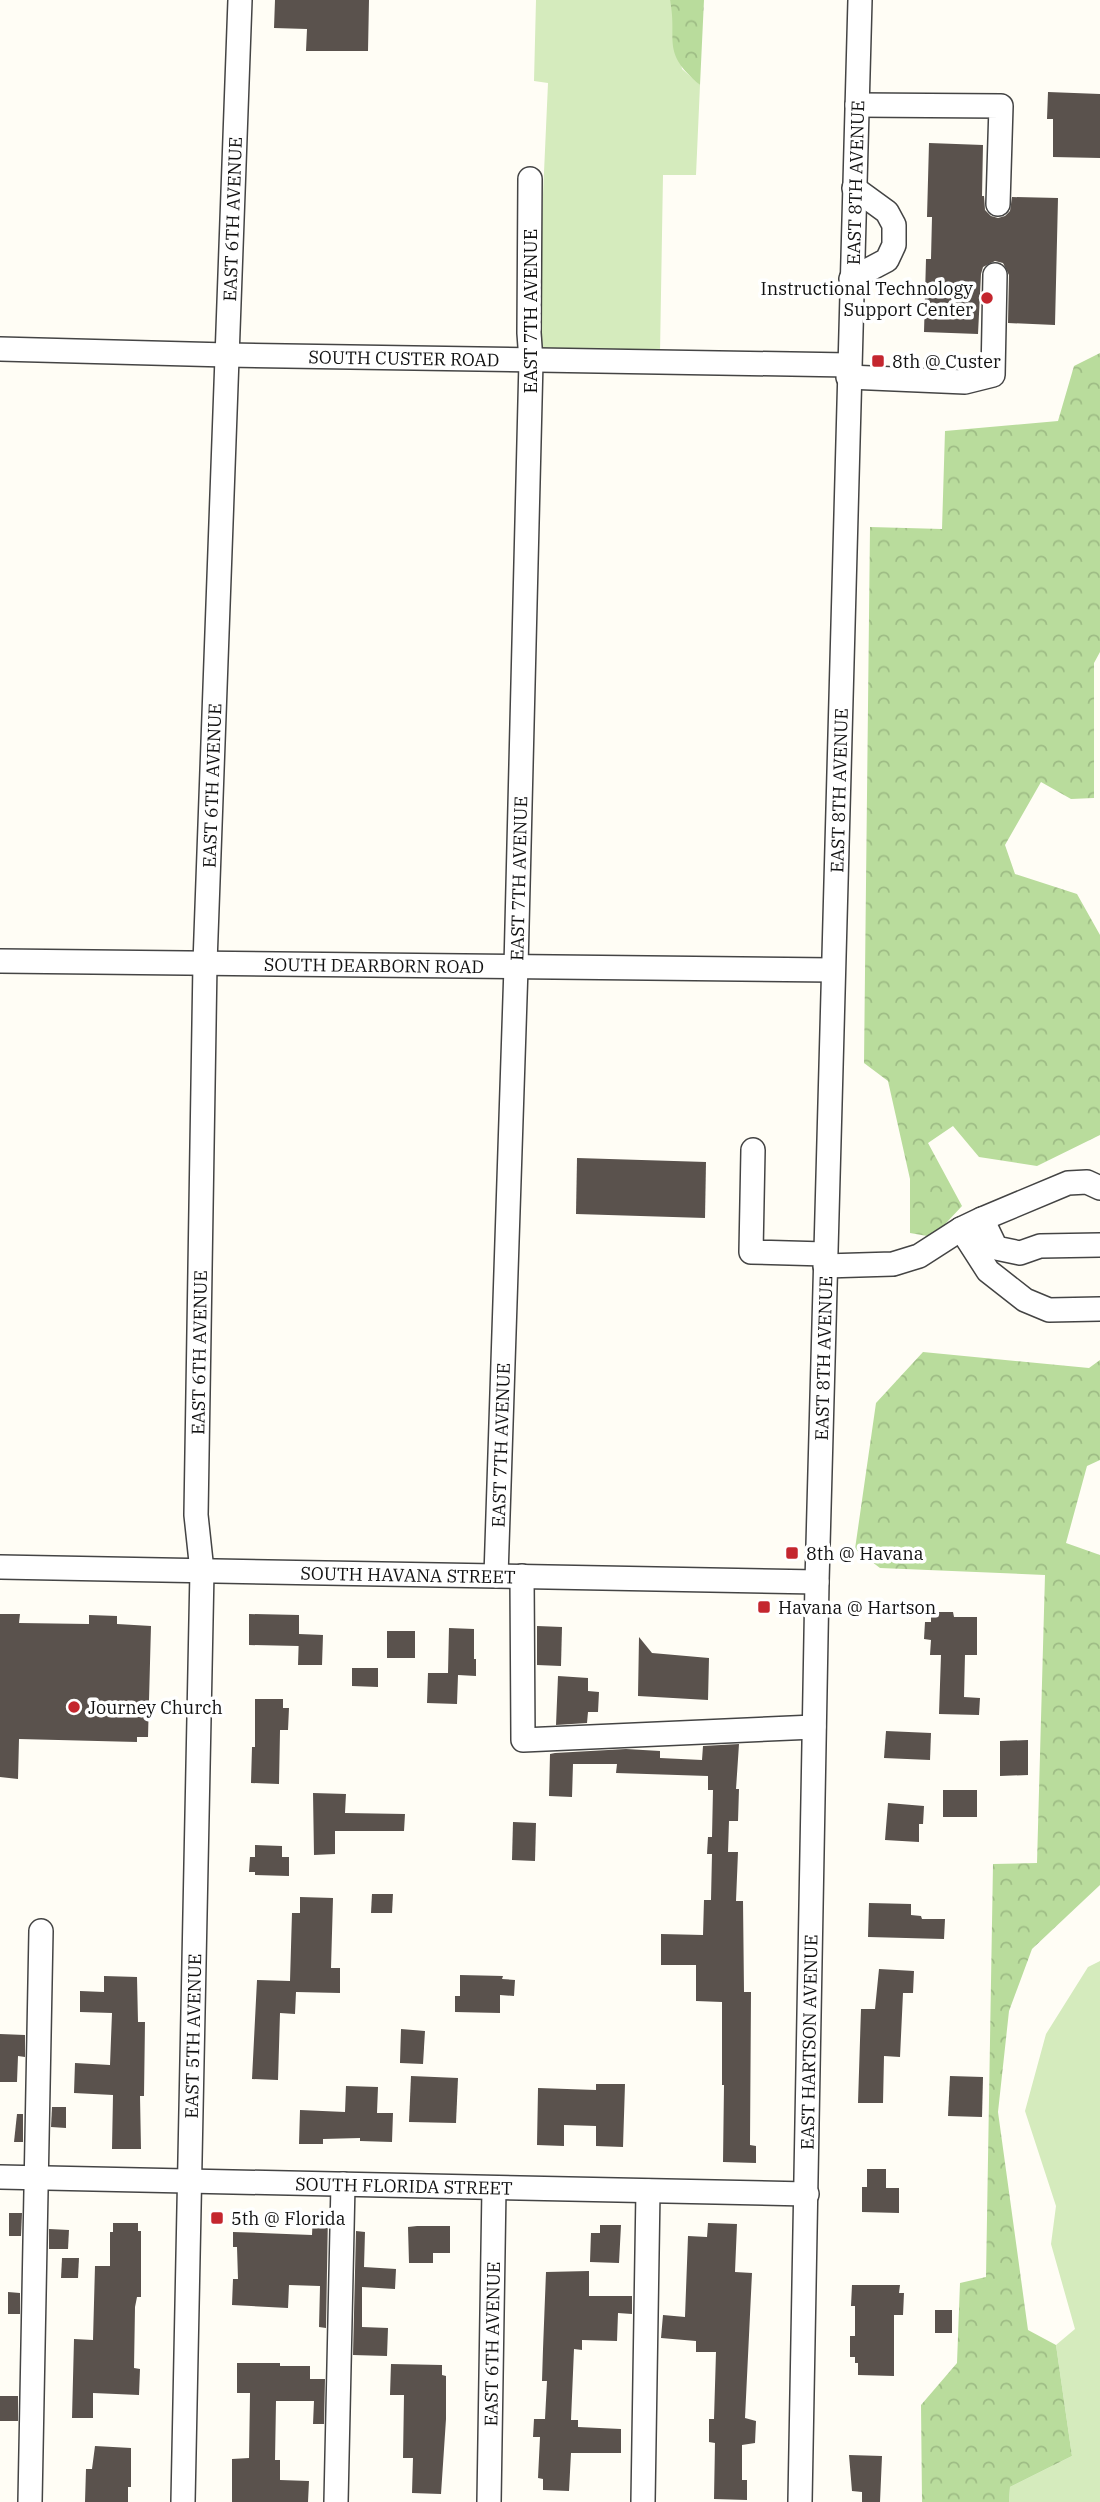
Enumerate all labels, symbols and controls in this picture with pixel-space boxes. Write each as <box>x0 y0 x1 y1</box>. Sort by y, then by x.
street label: EAST 8TH AVENUE <box>841 100 869 265</box>
street label: EAST 6TH AVENUE <box>218 136 247 302</box>
street label: EAST 7TH AVENUE <box>519 229 542 393</box>
place label: Instructional Technology Support Center <box>761 277 973 321</box>
marker: Instructional Technology Support Center <box>979 290 995 306</box>
street label: SOUTH CUSTER ROAD <box>308 345 500 371</box>
place label: 8th @ Custer <box>892 350 1001 373</box>
marker: 8th @ Custer <box>870 353 886 369</box>
street label: EAST 6TH AVENUE <box>197 703 226 869</box>
street label: EAST 8TH AVENUE <box>825 708 852 873</box>
street label: EAST 7TH AVENUE <box>505 796 532 961</box>
street label: SOUTH DEARBORN ROAD <box>264 952 484 978</box>
street label: EAST 6TH AVENUE <box>186 1270 211 1435</box>
street label: EAST 8TH AVENUE <box>809 1276 837 1441</box>
street label: EAST 7TH AVENUE <box>486 1362 514 1528</box>
place label: 8th @ Havana <box>806 1542 924 1565</box>
marker: 8th @ Havana <box>784 1545 800 1561</box>
street label: SOUTH HAVANA STREET <box>300 1561 516 1588</box>
place label: Havana @ Hartson <box>778 1596 936 1619</box>
marker: Havana @ Hartson <box>756 1599 772 1615</box>
place label: Journey Church <box>88 1696 223 1719</box>
marker: Journey Church <box>66 1699 82 1715</box>
street label: EAST HARTSON AVENUE <box>795 1934 822 2150</box>
street label: EAST 5TH AVENUE <box>179 1953 206 2119</box>
street label: SOUTH FLORIDA STREET <box>295 2172 513 2199</box>
place label: 5th @ Florida <box>231 2207 346 2230</box>
marker: 5th @ Florida <box>209 2210 225 2226</box>
street label: EAST 6TH AVENUE <box>479 2261 504 2427</box>

